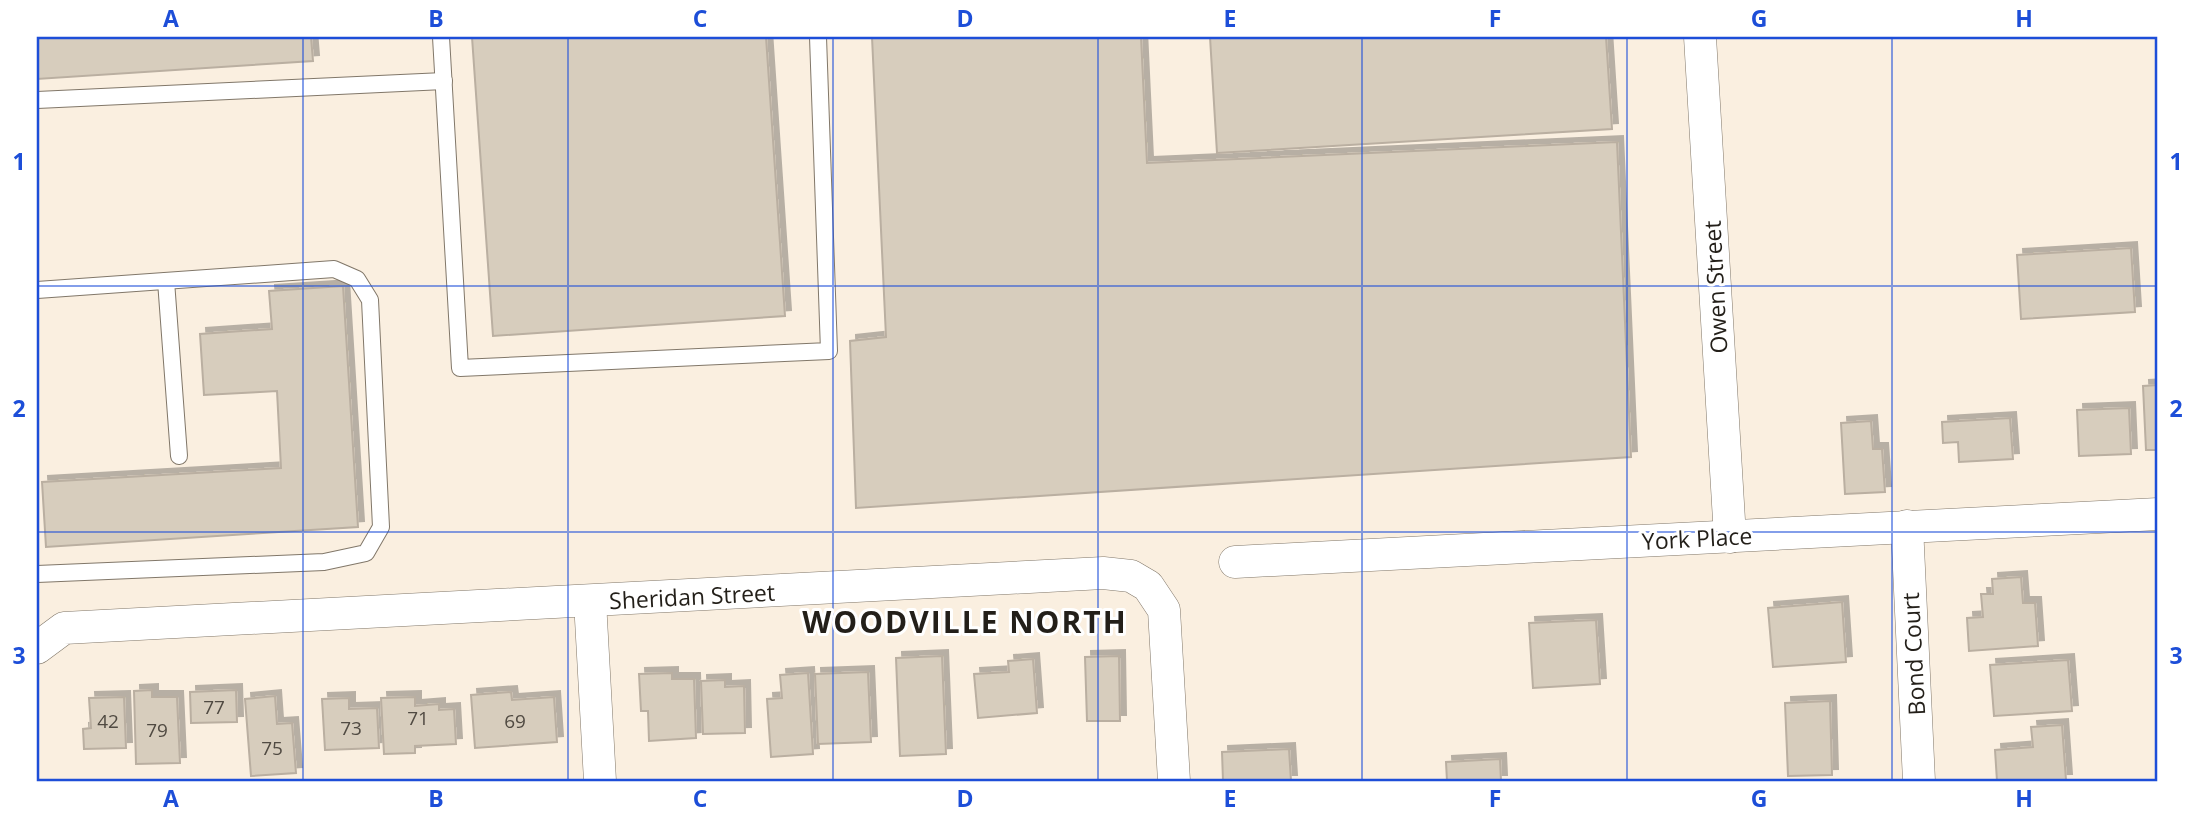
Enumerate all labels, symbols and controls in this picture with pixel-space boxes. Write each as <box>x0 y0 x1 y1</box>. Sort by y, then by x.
text: A <box>163 2 179 34</box>
text: B <box>428 2 444 34</box>
text: C <box>693 2 707 34</box>
text: D <box>956 2 974 34</box>
text: E <box>1224 2 1236 34</box>
text: F <box>1489 2 1501 34</box>
text: G <box>1751 2 1767 34</box>
text: H <box>2015 2 2033 34</box>
text: 1 <box>12 145 26 177</box>
text: 1 <box>2169 145 2183 177</box>
street label: Owen Street <box>1696 220 1734 354</box>
text: 2 <box>12 392 26 424</box>
text: 2 <box>2169 392 2183 424</box>
street label: York Place <box>1641 519 1753 557</box>
street label: Sheridan Street <box>608 576 776 616</box>
street label: Bond Court <box>1894 592 1932 716</box>
district label: WOODVILLE NORTH <box>802 601 1128 642</box>
text: 3 <box>12 639 26 671</box>
text: 3 <box>2169 639 2183 671</box>
house number: 77 <box>203 694 225 720</box>
house number: 71 <box>407 705 429 731</box>
house number: 42 <box>97 708 119 734</box>
house number: 69 <box>504 708 526 734</box>
house number: 73 <box>340 715 362 741</box>
house number: 79 <box>146 717 168 743</box>
house number: 75 <box>261 735 283 761</box>
text: A <box>163 782 179 814</box>
text: B <box>428 782 444 814</box>
text: C <box>693 782 707 814</box>
text: D <box>956 782 974 814</box>
text: E <box>1224 782 1236 814</box>
text: F <box>1489 782 1501 814</box>
text: G <box>1751 782 1767 814</box>
text: H <box>2015 782 2033 814</box>

